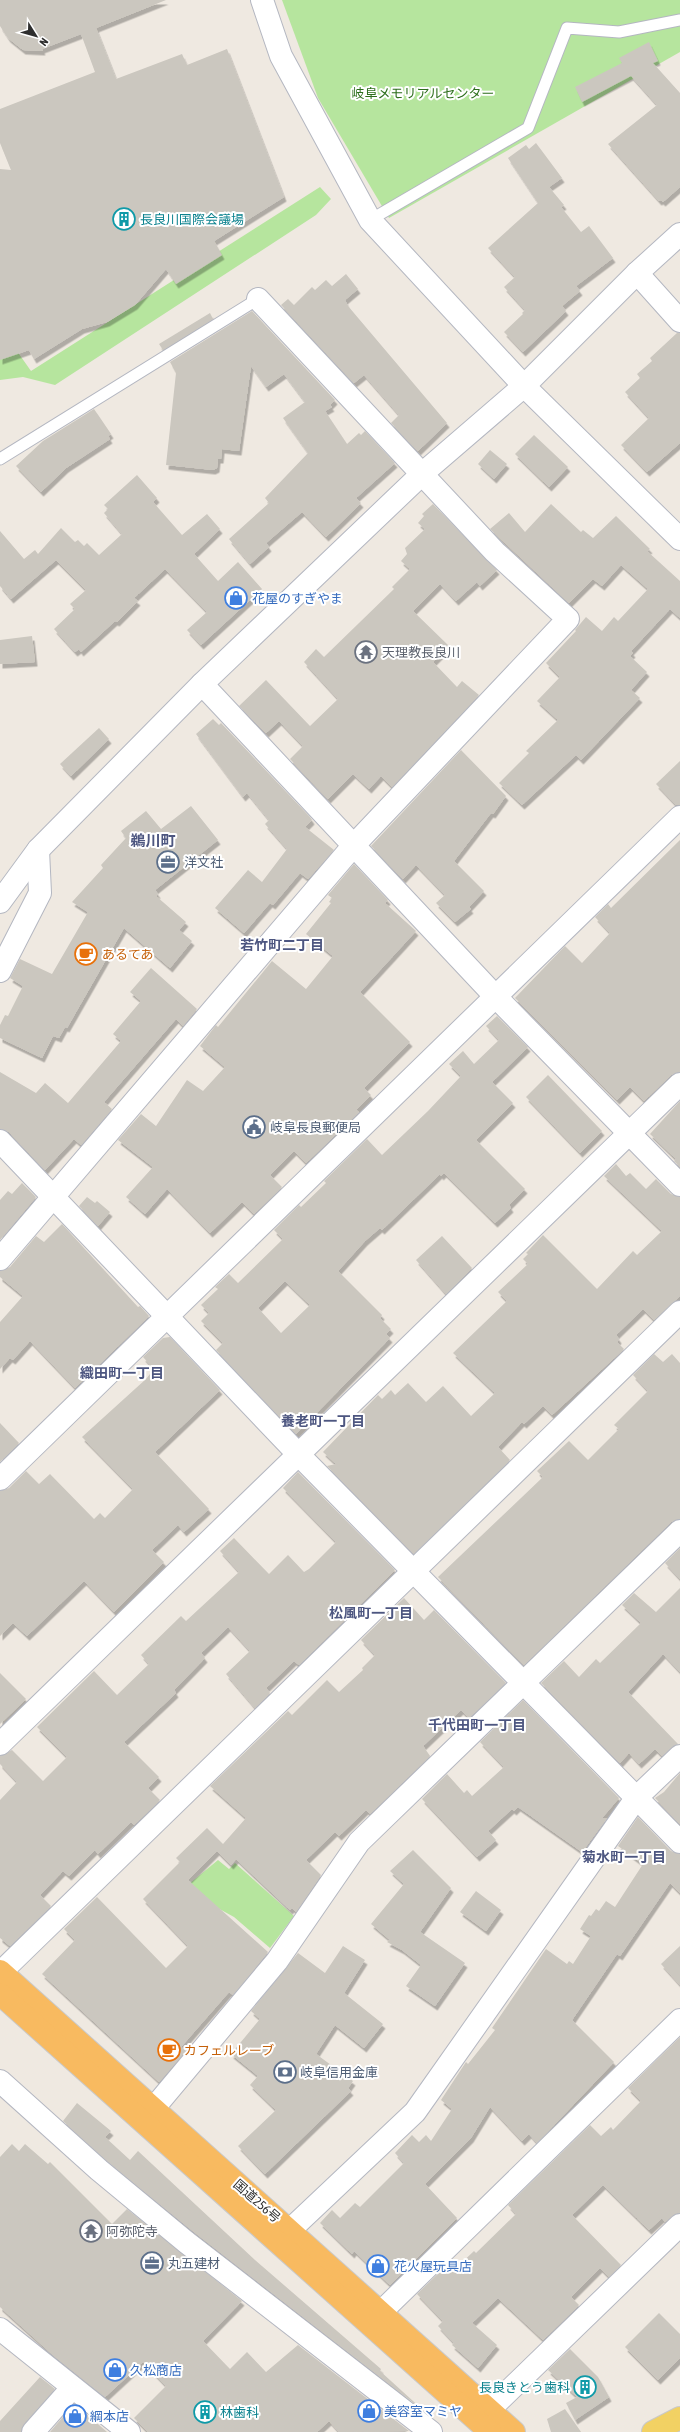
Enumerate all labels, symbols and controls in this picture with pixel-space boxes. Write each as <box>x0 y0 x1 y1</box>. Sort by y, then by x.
north arrow <box>16 16 56 56</box>
text: N <box>37 36 51 48</box>
park label: 岐阜メモリアルセンター <box>352 86 494 101</box>
building icon: 長良川国際会議場 <box>111 206 137 232</box>
place label: 長良川国際会議場 <box>140 212 244 227</box>
shop icon: 花屋のすぎやま <box>223 585 249 611</box>
place label: 花屋のすぎやま <box>252 591 343 606</box>
temple icon: 天理教長良川 <box>353 639 379 665</box>
place label: 天理教長良川 <box>382 645 460 660</box>
district label: 鵜川町 <box>130 832 176 849</box>
office icon: 洋文社 <box>155 849 181 875</box>
place label: 洋文社 <box>184 855 223 870</box>
district label: 若竹町二丁目 <box>240 937 324 953</box>
cafe icon: あるてあ <box>73 941 99 967</box>
place label: あるてあ <box>102 947 154 962</box>
public building icon: 岐阜長良郵便局 <box>241 1114 267 1140</box>
place label: 岐阜長良郵便局 <box>270 1120 361 1135</box>
district label: 織田町一丁目 <box>80 1365 164 1381</box>
district label: 養老町一丁目 <box>281 1413 365 1429</box>
district label: 松風町一丁目 <box>329 1605 413 1621</box>
district label: 千代田町一丁目 <box>428 1717 526 1733</box>
district label: 菊水町一丁目 <box>582 1849 666 1865</box>
cafe icon: カフェルレーブ <box>156 2037 182 2063</box>
place label: カフェルレーブ <box>184 2043 274 2058</box>
bank icon: 岐阜信用金庫 <box>272 2059 298 2085</box>
place label: 岐阜信用金庫 <box>300 2065 378 2080</box>
street label: 国道256号 <box>230 2177 284 2225</box>
temple icon: 阿弥陀寺 <box>78 2218 104 2244</box>
place label: 阿弥陀寺 <box>106 2224 158 2239</box>
office icon: 丸五建材 <box>139 2250 165 2276</box>
shop icon: 花火屋玩具店 <box>365 2253 391 2279</box>
place label: 丸五建材 <box>168 2256 220 2271</box>
place label: 花火屋玩具店 <box>394 2259 472 2274</box>
shop icon: 久松商店 <box>102 2357 128 2383</box>
place label: 久松商店 <box>130 2363 182 2378</box>
building icon: 長良きとう歯科 <box>572 2374 598 2400</box>
place label: 長良きとう歯科 <box>479 2380 570 2395</box>
shop icon: 美容室マミヤ <box>356 2398 382 2424</box>
building icon: 林歯科 <box>192 2399 218 2425</box>
shop icon: 綱本店 <box>62 2403 88 2429</box>
place label: 美容室マミヤ <box>384 2404 462 2419</box>
place label: 林歯科 <box>220 2405 259 2420</box>
place label: 綱本店 <box>90 2409 129 2424</box>

